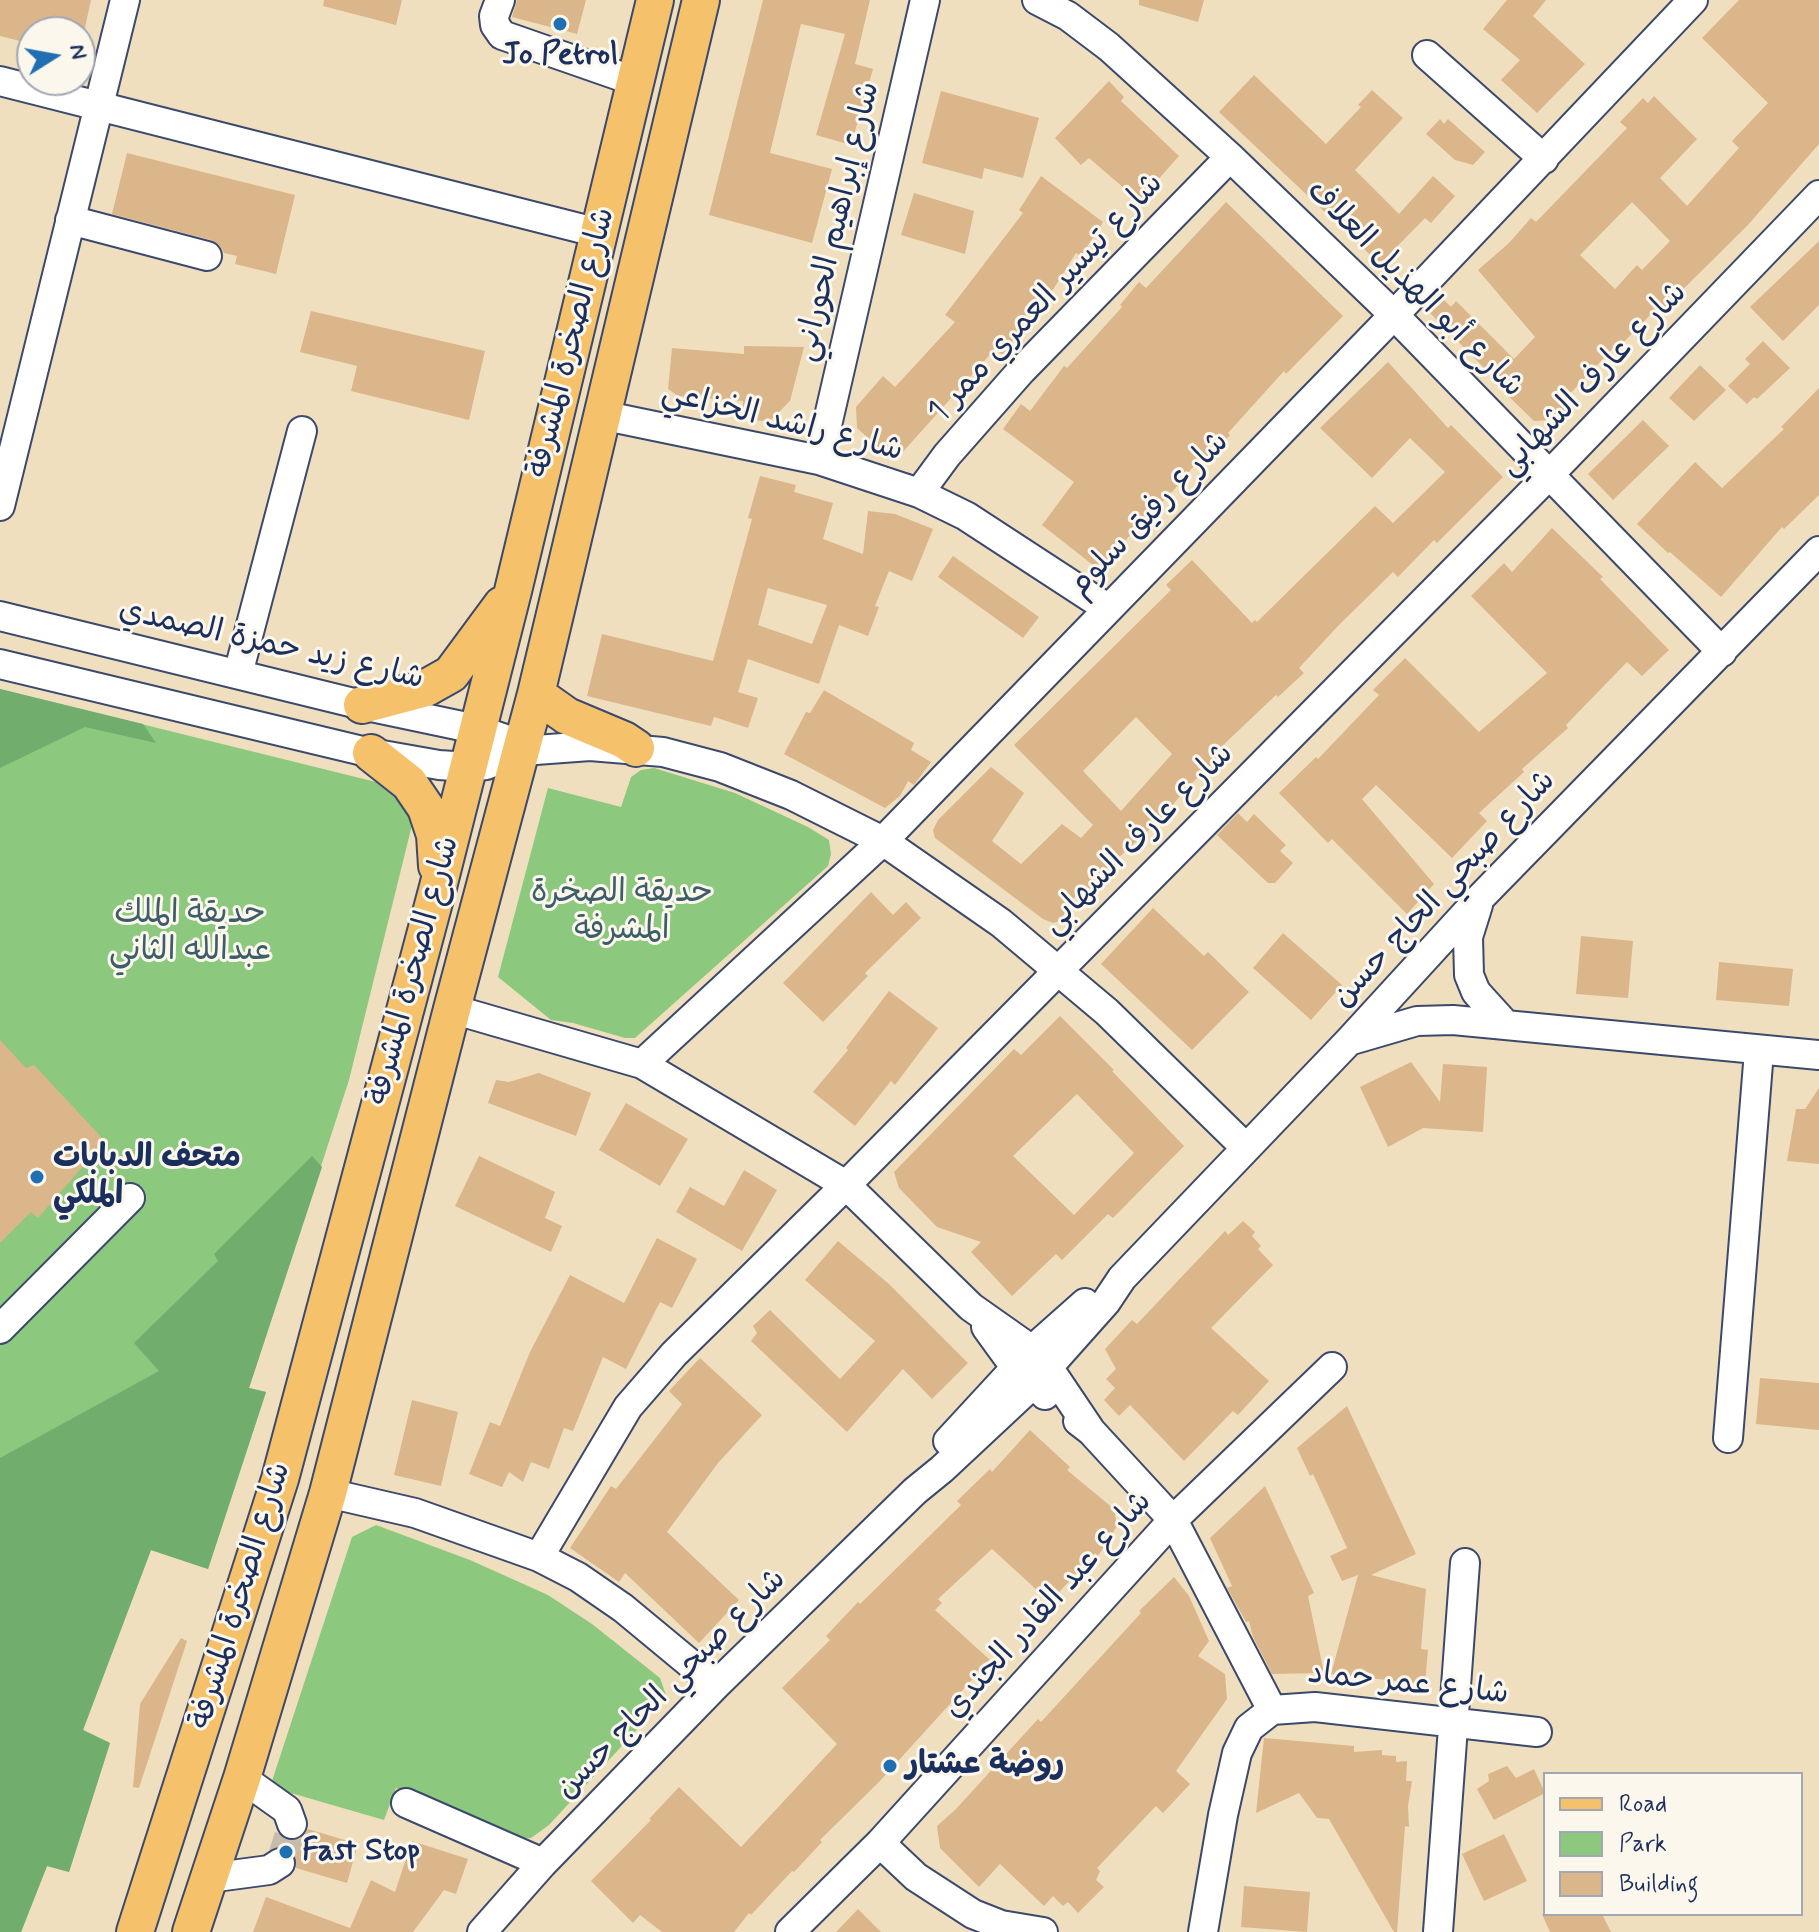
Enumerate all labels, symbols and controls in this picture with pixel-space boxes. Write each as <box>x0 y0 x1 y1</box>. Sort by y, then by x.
marker: Jo Petrol <box>551 15 569 33</box>
north arrow <box>16 16 96 96</box>
place label: Jo Petrol <box>502 37 618 75</box>
text: N <box>62 42 93 62</box>
street label: شارع إبراهيم الحوراني <box>788 78 890 366</box>
street label: شارع تيسير العمري ممر 1 <box>921 166 1173 432</box>
street label: شارع أبو الهذيل العلاف <box>1297 173 1531 407</box>
street label: شارع الصخرة المشرفة <box>521 204 625 482</box>
street label: شارع عارف الشهابي <box>1492 275 1696 485</box>
street label: شارع راشد الخزاعي <box>657 374 907 472</box>
street label: شارع رفيق سلوم <box>1062 424 1238 606</box>
street label: شارع زيد حمزة الصمدي <box>115 592 427 700</box>
street label: شارع عارف الشهابي <box>1035 736 1243 944</box>
street label: شارع صبحي الحاج حسن <box>1325 763 1565 1017</box>
street label: شارع الصخرة المشرفة <box>361 832 469 1110</box>
park label: حديقة الصخرة المشرفة <box>531 875 713 950</box>
park label: حديقة الملك عبدالله الثاني <box>109 896 271 971</box>
place label: متحف الدبابات الملكي <box>53 1140 241 1215</box>
marker: متحف الدبابات الملكي <box>28 1168 46 1186</box>
street label: شارع الصخرة المشرفة <box>183 1458 301 1734</box>
street label: شارع عبد القادر الجندي <box>937 1484 1161 1728</box>
street label: شارع صبحي الحاج حسن <box>549 1562 795 1808</box>
street label: شارع عمر حماد <box>1306 1655 1510 1715</box>
place label: روضة عشتار <box>906 1747 1064 1785</box>
marker: روضة عشتار <box>881 1757 899 1775</box>
legend <box>1543 1772 1803 1916</box>
text: Road <box>1619 1789 1667 1820</box>
text: Park <box>1619 1829 1667 1860</box>
place label: Fast Stop <box>302 1833 420 1871</box>
marker: Fast Stop <box>277 1843 295 1861</box>
text: Building <box>1619 1869 1699 1900</box>

